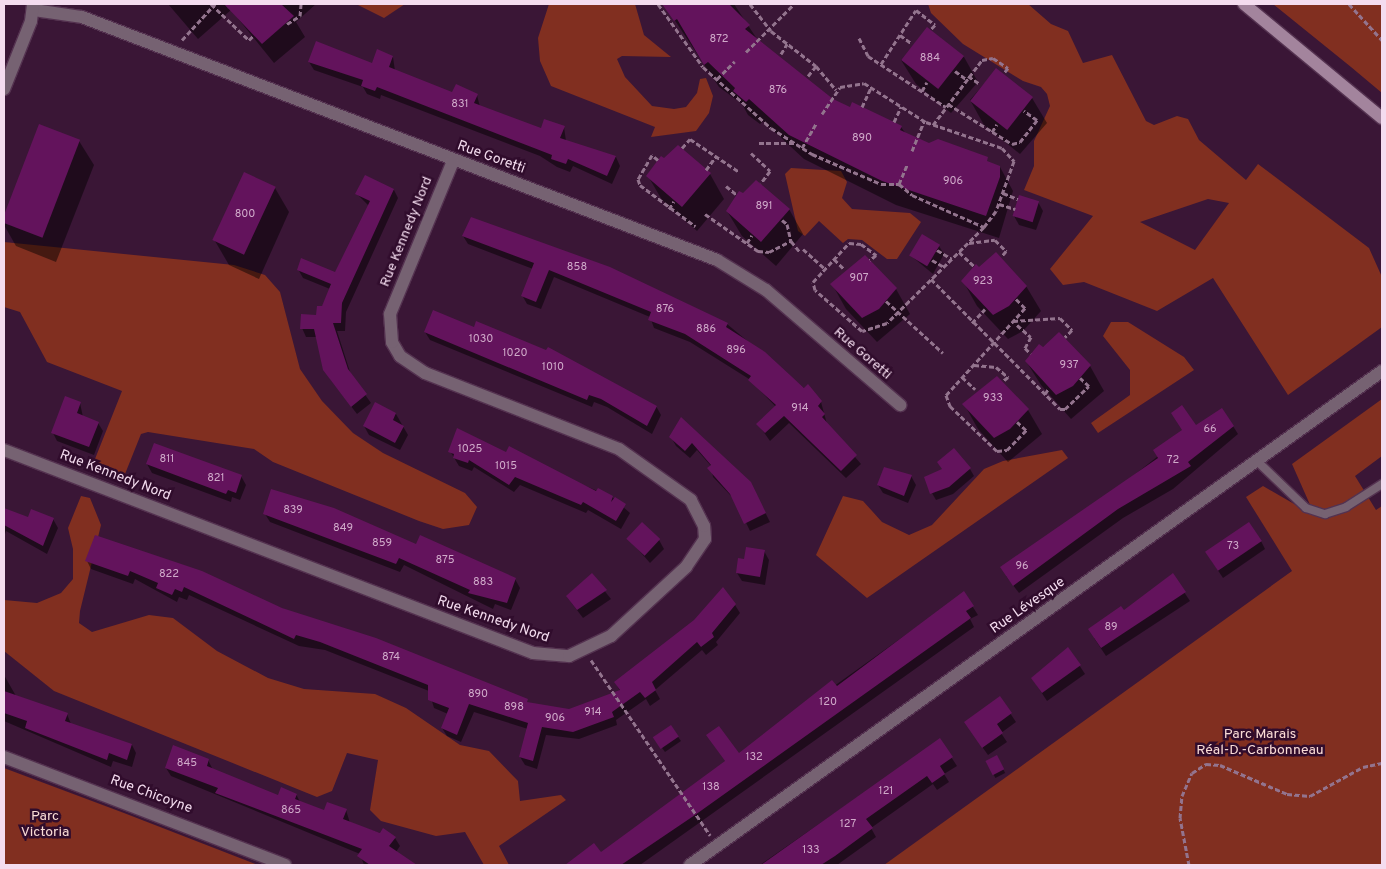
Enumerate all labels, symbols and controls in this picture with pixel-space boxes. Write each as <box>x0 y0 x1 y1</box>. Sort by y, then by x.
house number: 872 <box>710 32 728 46</box>
house number: 884 <box>920 51 940 65</box>
house number: 876 <box>769 83 787 97</box>
house number: 831 <box>451 97 469 111</box>
house number: 890 <box>852 131 872 145</box>
street label: Rue Goretti <box>455 138 527 178</box>
street label: Rue Kennedy Nord <box>377 174 437 290</box>
house number: 906 <box>943 174 963 188</box>
house number: 891 <box>755 199 773 213</box>
house number: 800 <box>235 207 255 221</box>
house number: 858 <box>567 260 587 274</box>
house number: 907 <box>850 271 868 285</box>
house number: 923 <box>973 274 993 288</box>
house number: 876 <box>656 302 674 316</box>
house number: 886 <box>696 322 716 336</box>
street label: Rue Goretti <box>830 324 894 384</box>
house number: 1030 <box>469 332 493 346</box>
house number: 896 <box>726 343 746 357</box>
house number: 1020 <box>503 346 527 360</box>
house number: 937 <box>1060 358 1078 372</box>
house number: 1010 <box>542 360 564 374</box>
house number: 933 <box>983 391 1003 405</box>
house number: 914 <box>791 401 809 415</box>
house number: 66 <box>1203 422 1217 436</box>
house number: 1025 <box>458 442 482 456</box>
street label: Rue Kennedy Nord <box>57 447 173 505</box>
house number: 811 <box>160 452 174 466</box>
house number: 72 <box>1167 453 1179 467</box>
house number: 1015 <box>495 459 517 473</box>
house number: 821 <box>207 471 225 485</box>
house number: 839 <box>283 503 303 517</box>
house number: 849 <box>333 521 353 535</box>
house number: 859 <box>372 536 392 550</box>
house number: 73 <box>1227 539 1239 553</box>
house number: 875 <box>435 553 455 567</box>
house number: 96 <box>1015 559 1029 573</box>
house number: 822 <box>159 567 179 581</box>
street label: Rue Lévesque <box>987 574 1069 638</box>
house number: 883 <box>473 575 493 589</box>
street label: Rue Kennedy Nord <box>435 593 551 647</box>
house number: 89 <box>1104 620 1118 634</box>
house number: 874 <box>382 650 400 664</box>
house number: 890 <box>468 687 488 701</box>
house number: 120 <box>819 695 837 709</box>
house number: 898 <box>504 700 524 714</box>
house number: 914 <box>584 705 602 719</box>
house number: 906 <box>545 711 565 725</box>
park label: Parc Marais Réal-D.-Carbonneau <box>1196 727 1324 760</box>
house number: 132 <box>745 750 763 764</box>
house number: 845 <box>177 756 197 770</box>
street label: Rue Chicoyne <box>108 772 194 818</box>
house number: 138 <box>702 780 720 794</box>
house number: 121 <box>879 784 893 798</box>
house number: 865 <box>281 803 301 817</box>
park label: Parc Victoria <box>21 809 69 842</box>
house number: 127 <box>840 817 856 831</box>
house number: 133 <box>802 843 820 857</box>

